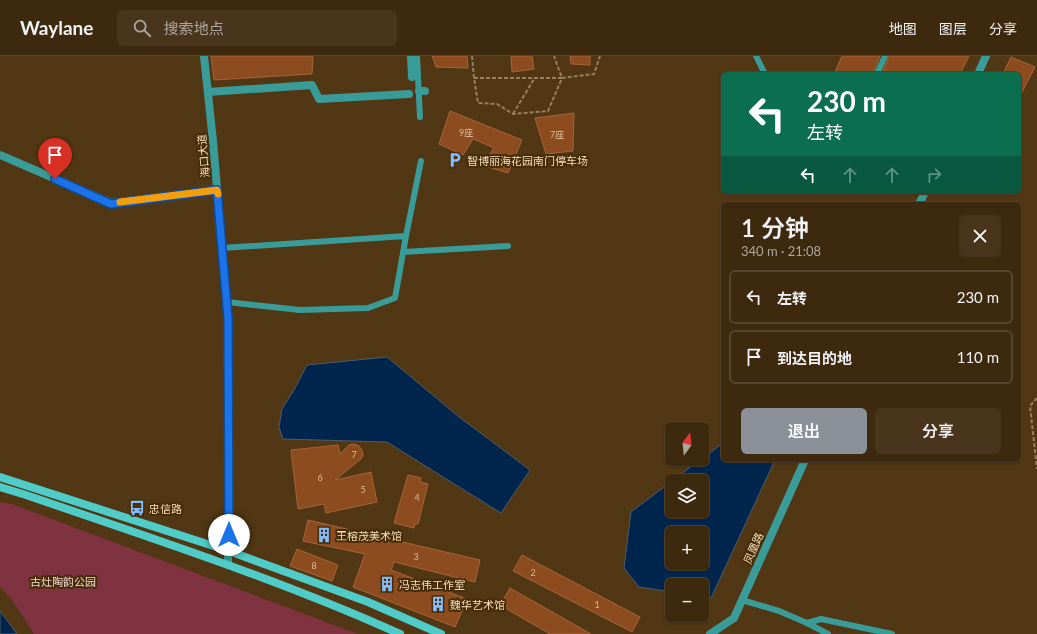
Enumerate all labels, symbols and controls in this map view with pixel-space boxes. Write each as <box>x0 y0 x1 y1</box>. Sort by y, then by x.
search box <box>117 10 397 46</box>
text: Waylane <box>20 16 93 39</box>
icon: search <box>131 17 153 39</box>
text: 搜索地点 <box>163 19 223 37</box>
text: 地图 <box>889 20 917 37</box>
text: 图层 <box>939 20 967 37</box>
text: 分享 <box>989 20 1017 37</box>
text: 230 m <box>807 84 886 118</box>
icon: left <box>741 88 793 140</box>
text: 左转 <box>807 121 843 143</box>
house number: 9座 <box>459 127 473 138</box>
house number: 7座 <box>550 129 564 140</box>
street label: 海口大道 <box>195 134 211 178</box>
pin <box>38 138 72 179</box>
icon: arrive <box>44 144 66 166</box>
parking icon: 智博丽海花园南门停车场 <box>446 151 464 169</box>
place label: 智博丽海花园南门停车场 <box>467 154 588 167</box>
icon: left <box>797 164 819 186</box>
icon: ahead <box>839 164 861 186</box>
icon: ahead <box>881 164 903 186</box>
icon: right <box>923 164 945 186</box>
text: 1 分钟 <box>741 213 809 242</box>
button: close <box>959 215 1001 257</box>
text: 340 m · 21:08 <box>741 243 821 259</box>
icon: left <box>743 286 765 308</box>
text: 230 m <box>957 288 999 306</box>
text: 左转 <box>777 289 807 307</box>
icon: arrive <box>743 346 765 368</box>
text: 110 m <box>957 348 999 366</box>
text: 到达目的地 <box>777 349 852 367</box>
button: 退出 <box>741 408 867 454</box>
button: 分享 <box>875 408 1001 454</box>
north arrow <box>665 422 709 466</box>
map controls <box>665 422 709 622</box>
house number: 7 <box>351 449 357 460</box>
house number: 6 <box>317 472 323 483</box>
button: layers <box>665 474 709 518</box>
house number: 5 <box>360 484 366 495</box>
house number: 4 <box>414 492 420 503</box>
bus stop icon: 忠信路 <box>128 499 146 517</box>
place label: 忠信路 <box>149 502 182 515</box>
position arrow <box>208 514 250 556</box>
building icon: 王榕茂美术馆 <box>315 526 333 544</box>
button: + <box>665 526 709 570</box>
place label: 王榕茂美术馆 <box>336 529 402 542</box>
street label: 凤凰路 <box>740 530 766 566</box>
house number: 3 <box>413 551 419 562</box>
house number: 8 <box>311 560 317 571</box>
house number: 2 <box>530 567 536 578</box>
park label: 古灶陶韵公园 <box>30 575 96 588</box>
building icon: 冯志伟工作室 <box>378 575 396 593</box>
place label: 冯志伟工作室 <box>399 578 465 591</box>
button: − <box>665 578 709 622</box>
building icon: 魏华艺术馆 <box>429 595 447 613</box>
place label: 魏华艺术馆 <box>450 598 505 611</box>
house number: 1 <box>594 599 600 610</box>

